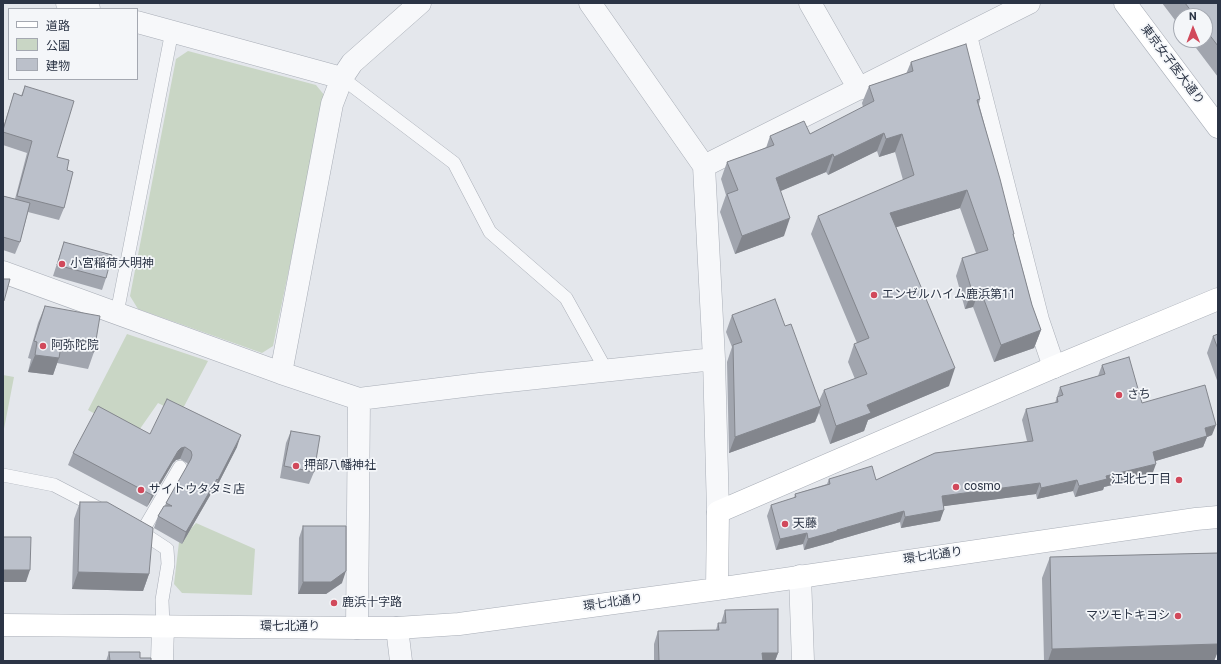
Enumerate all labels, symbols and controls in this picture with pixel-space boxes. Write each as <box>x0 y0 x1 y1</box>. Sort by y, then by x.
legend <box>8 8 138 80</box>
north arrow <box>1173 8 1213 48</box>
text: N <box>1189 10 1197 23</box>
text: 道路 <box>46 19 70 33</box>
street label: 東京女子医大通り <box>1137 22 1207 108</box>
text: 公園 <box>46 39 70 53</box>
text: 建物 <box>46 59 70 73</box>
place label: 小宮稲荷大明神 <box>70 257 154 271</box>
marker: 小宮稲荷大明神 <box>57 259 67 269</box>
place label: エンゼルハイム鹿浜第11 <box>882 288 1015 302</box>
marker: エンゼルハイム鹿浜第11 <box>869 290 879 300</box>
place label: 阿弥陀院 <box>51 339 99 353</box>
marker: 阿弥陀院 <box>38 341 48 351</box>
place label: さち <box>1127 388 1151 402</box>
marker: さち <box>1114 390 1124 400</box>
place label: 押部八幡神社 <box>304 459 376 473</box>
marker: 押部八幡神社 <box>291 461 301 471</box>
place label: 江北七丁目 <box>1111 473 1171 487</box>
marker: 江北七丁目 <box>1174 475 1184 485</box>
place label: cosmo <box>964 480 1001 494</box>
marker: cosmo <box>951 482 961 492</box>
place label: サイトウタタミ店 <box>149 483 245 497</box>
marker: サイトウタタミ店 <box>136 485 146 495</box>
place label: 天藤 <box>793 517 817 531</box>
marker: 天藤 <box>780 519 790 529</box>
street label: 環七北通り <box>902 545 964 567</box>
street label: 環七北通り <box>582 592 644 614</box>
place label: 鹿浜十字路 <box>342 596 402 610</box>
marker: 鹿浜十字路 <box>329 598 339 608</box>
place label: マツモトキヨシ <box>1086 609 1170 623</box>
marker: マツモトキヨシ <box>1173 611 1183 621</box>
street label: 環七北通り <box>260 620 320 634</box>

